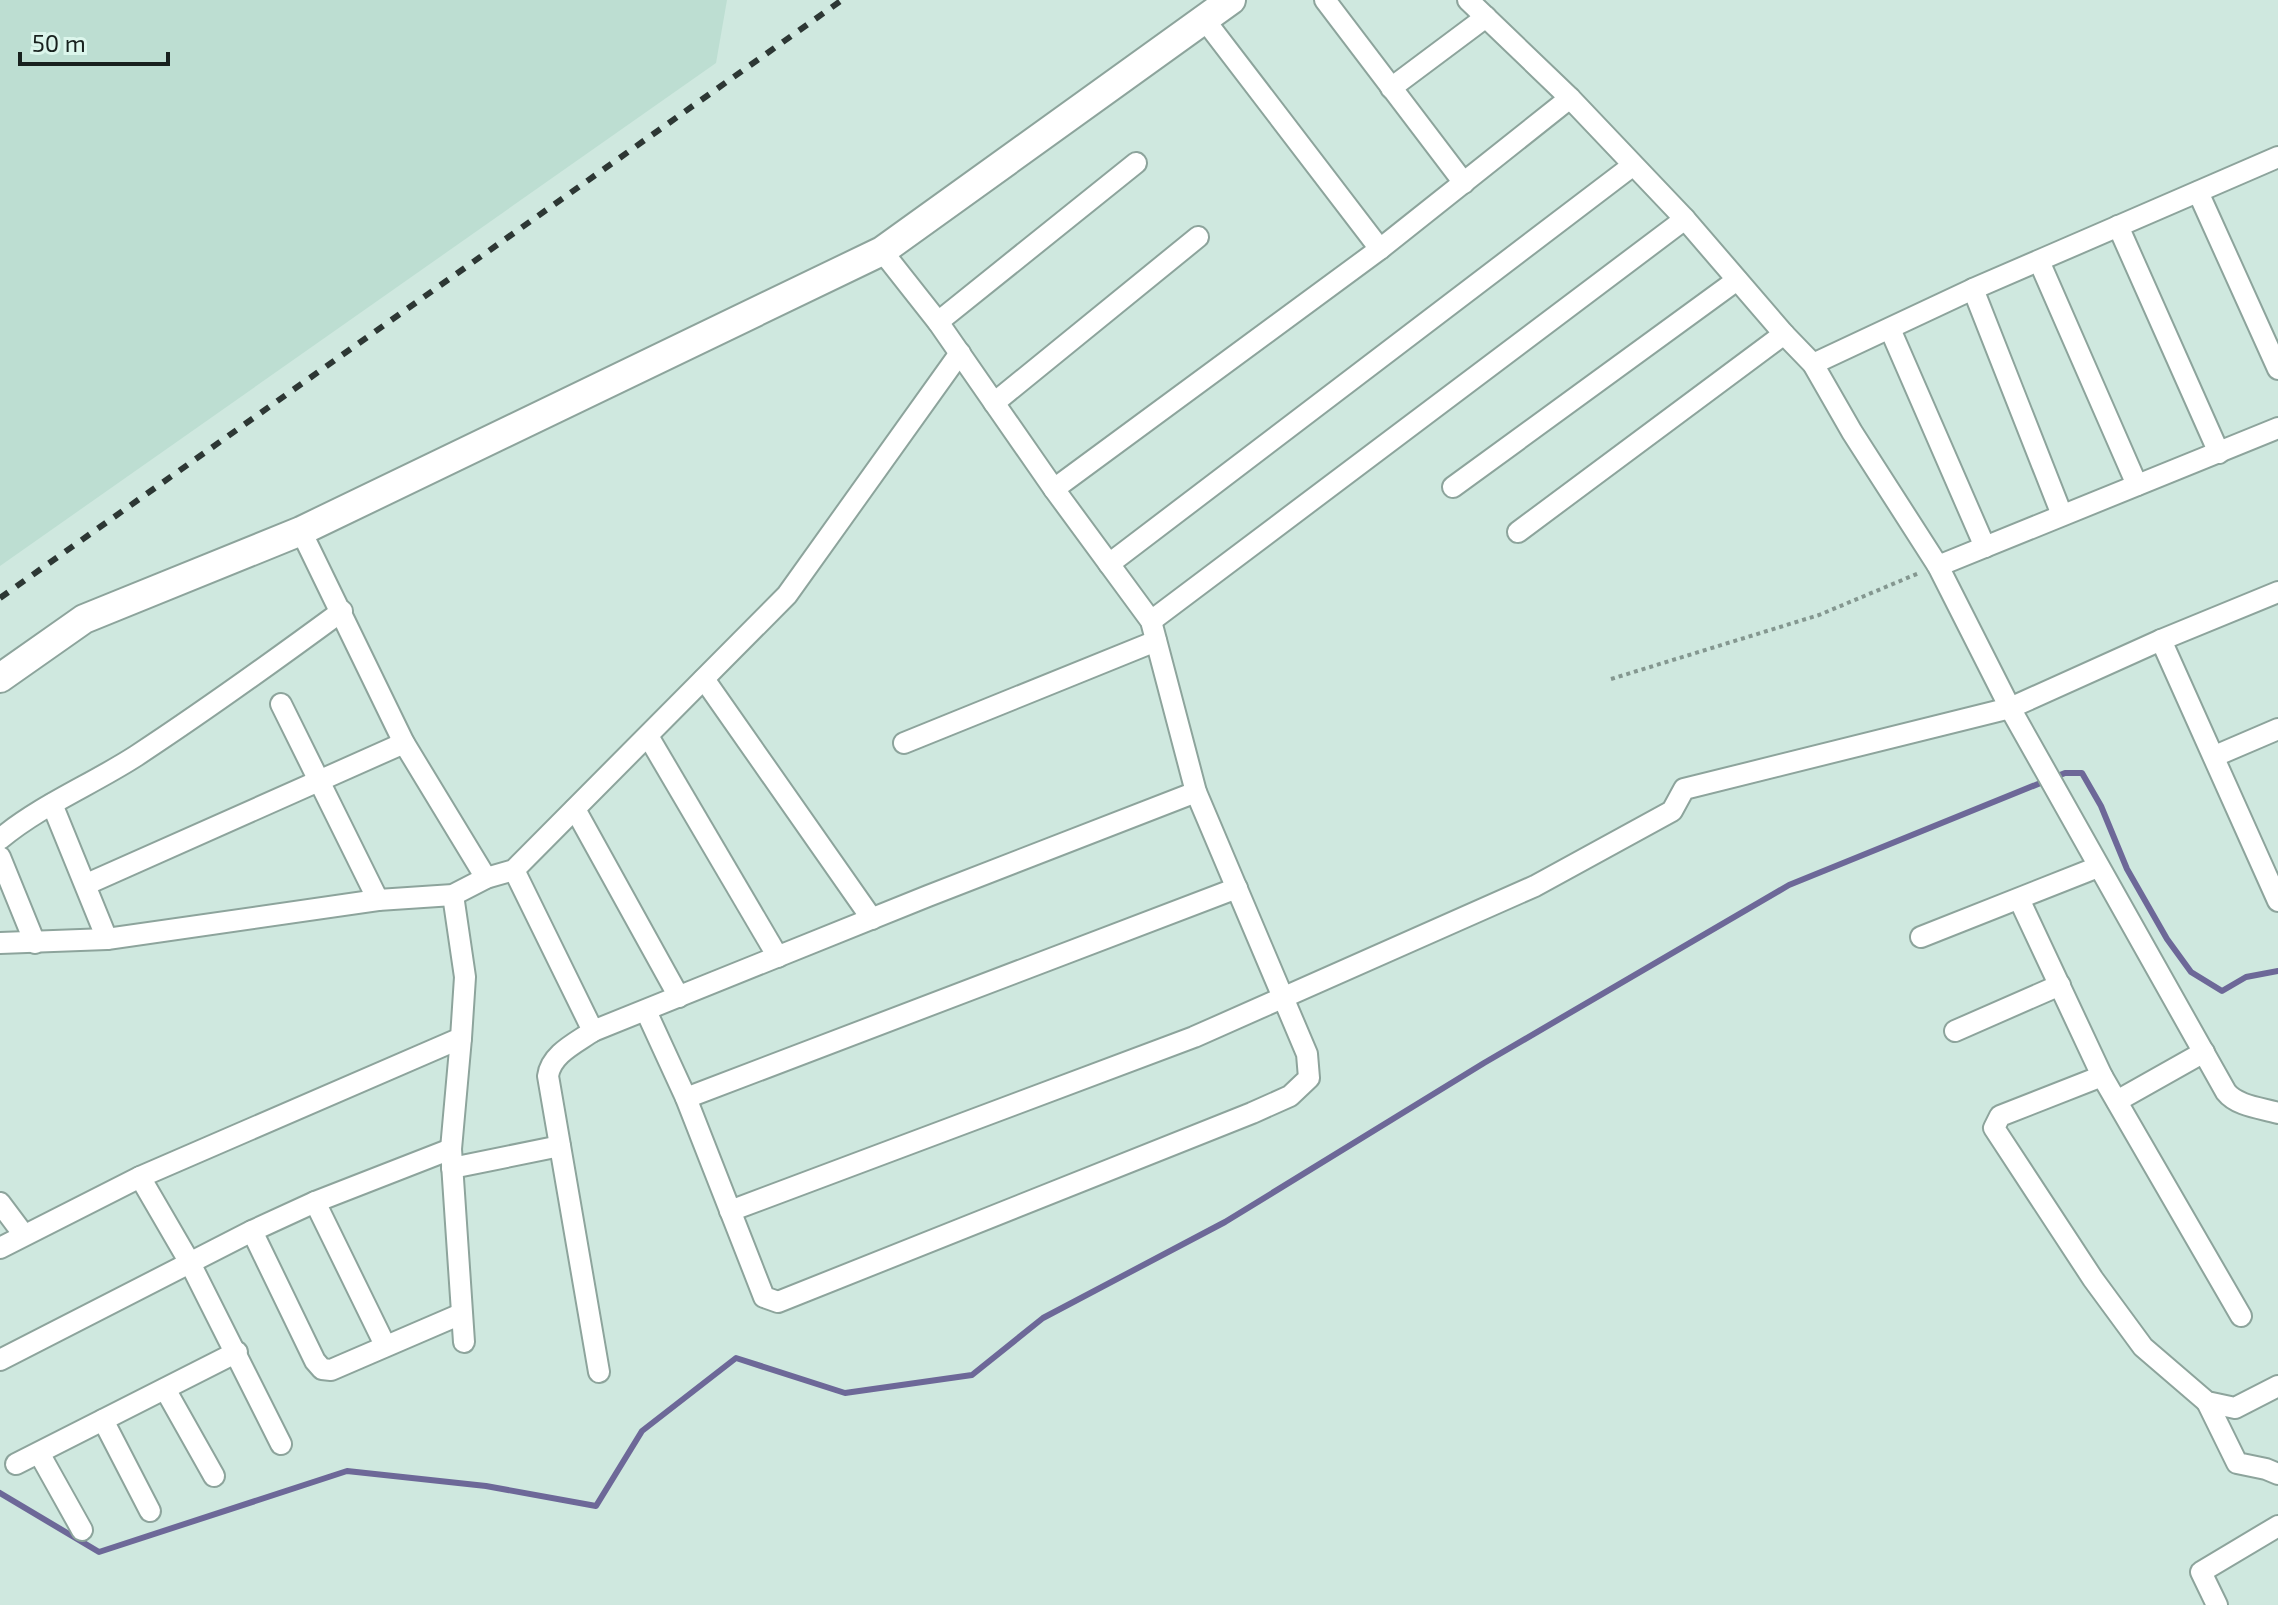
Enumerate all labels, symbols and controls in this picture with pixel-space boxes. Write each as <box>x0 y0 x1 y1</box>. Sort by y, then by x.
scale bar <box>20 16 168 66</box>
text: 50 m <box>32 28 86 57</box>

